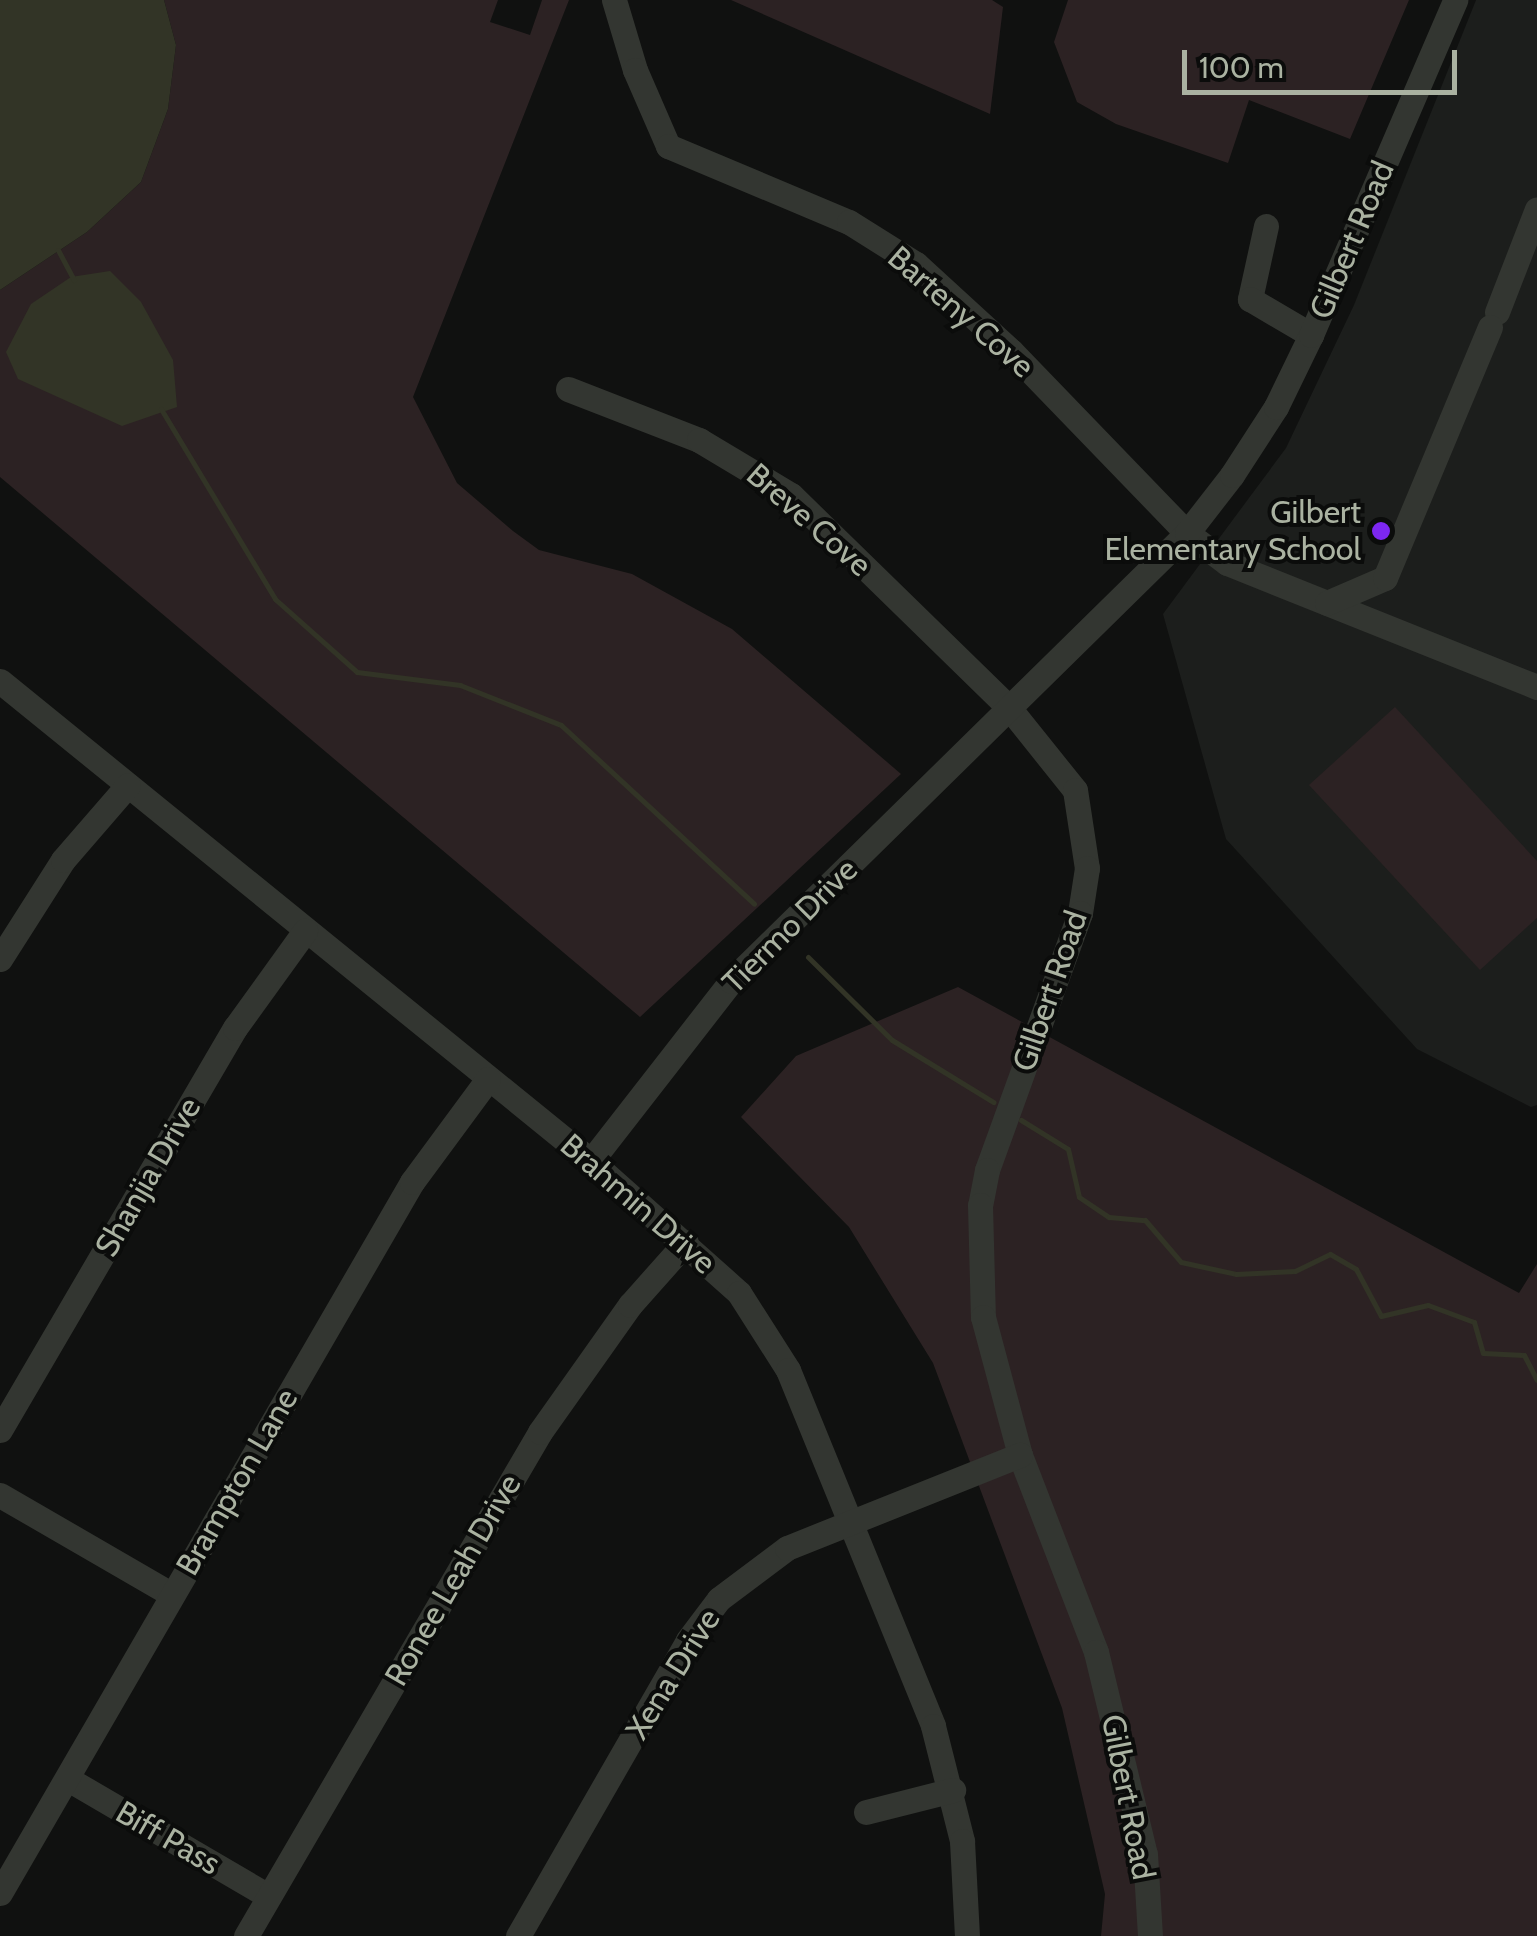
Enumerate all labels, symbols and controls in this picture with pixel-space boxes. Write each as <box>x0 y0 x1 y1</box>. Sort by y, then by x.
scale bar <box>1187 30 1462 92</box>
text: 100 m <box>1199 49 1284 86</box>
street label: Gilbert Road <box>1302 155 1402 325</box>
street label: Barteny Cove <box>880 238 1042 386</box>
street label: Breve Cove <box>739 456 879 584</box>
place label: Gilbert Elementary School <box>1104 494 1361 569</box>
marker: Gilbert Elementary School <box>1370 520 1392 542</box>
street label: Tiermo Drive <box>715 851 865 1001</box>
street label: Gilbert Road <box>1005 906 1095 1076</box>
street label: Shanjia Drive <box>87 1091 209 1263</box>
street label: Brahmin Drive <box>552 1126 724 1282</box>
street label: Brampton Lane <box>168 1382 306 1582</box>
street label: Ronee Leah Drive <box>377 1467 529 1693</box>
street label: Xena Drive <box>618 1602 728 1746</box>
street label: Gilbert Road <box>1093 1711 1163 1883</box>
street label: Biff Pass <box>109 1793 227 1883</box>

